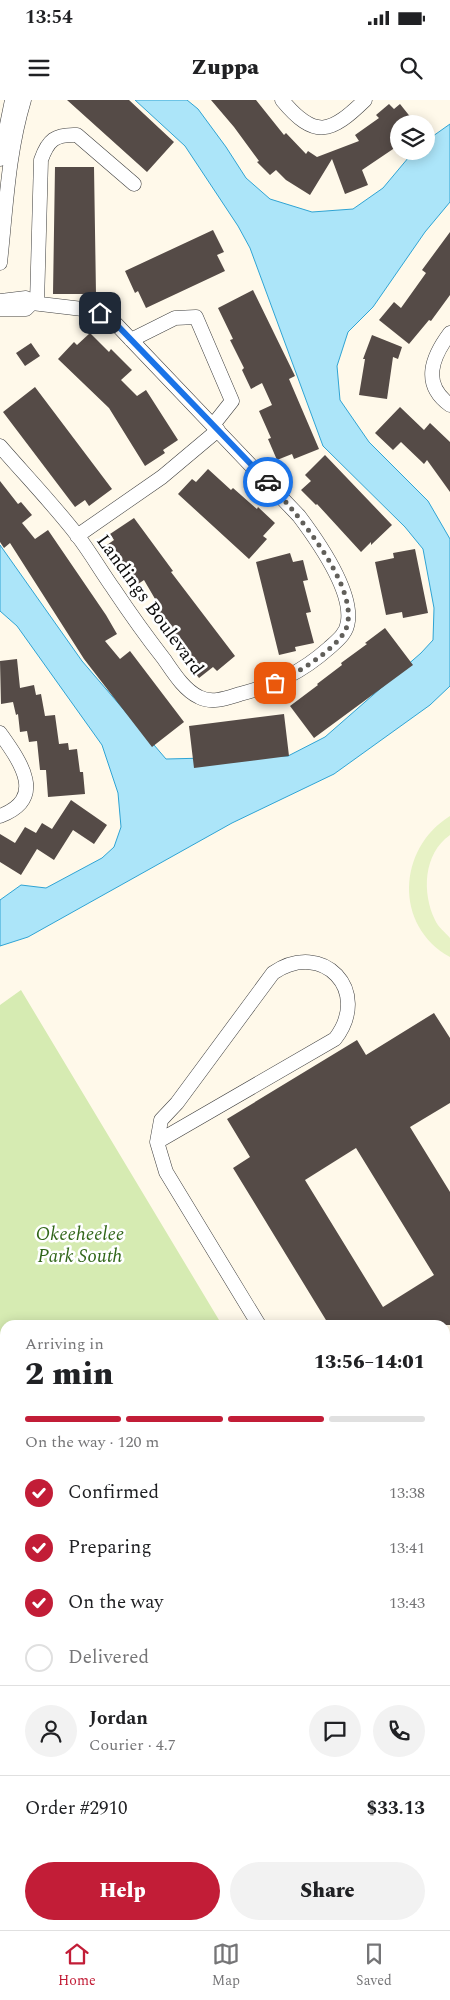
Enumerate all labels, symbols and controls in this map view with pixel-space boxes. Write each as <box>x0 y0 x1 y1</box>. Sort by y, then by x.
text: 13:54 <box>25 3 73 32</box>
text: Zuppa <box>191 51 259 84</box>
icon: menu <box>25 54 53 82</box>
icon: search <box>397 54 425 82</box>
map controls <box>390 115 435 160</box>
button: layers <box>390 115 435 160</box>
pin <box>79 292 121 334</box>
icon: home <box>86 299 114 327</box>
courier <box>243 457 293 507</box>
icon: car <box>254 468 282 496</box>
street label: Landings Boulevard <box>89 528 211 681</box>
pin <box>254 662 296 704</box>
icon: bag <box>261 669 289 697</box>
park label: Okeeheelee Park South <box>36 1220 124 1271</box>
text: Arriving in <box>25 1332 104 1356</box>
text: 13:56–14:01 <box>314 1348 425 1377</box>
text: 2 min <box>25 1350 113 1399</box>
text: On the way · 120 m <box>25 1430 159 1454</box>
text: Confirmed <box>68 1478 159 1507</box>
icon: check <box>25 1479 53 1507</box>
text: 13:38 <box>389 1481 425 1505</box>
text: Preparing <box>68 1533 152 1562</box>
icon: check <box>25 1534 53 1562</box>
text: 13:41 <box>389 1536 425 1560</box>
text: On the way <box>68 1588 164 1617</box>
icon: check <box>25 1589 53 1617</box>
text: 13:43 <box>389 1591 425 1615</box>
text: Delivered <box>68 1643 149 1672</box>
text: Jordan <box>89 1704 148 1733</box>
button: person <box>25 1705 77 1757</box>
button: chat <box>309 1705 361 1757</box>
button: phone <box>373 1705 425 1757</box>
text: Courier · 4.7 <box>89 1733 176 1757</box>
text: Order #2910 <box>25 1794 128 1823</box>
text: $33.13 <box>367 1794 425 1823</box>
button: Help <box>25 1862 220 1920</box>
button: Share <box>230 1862 425 1920</box>
tab: Home <box>58 1940 96 1991</box>
tab: Map <box>212 1940 240 1991</box>
tab: Saved <box>356 1940 392 1991</box>

